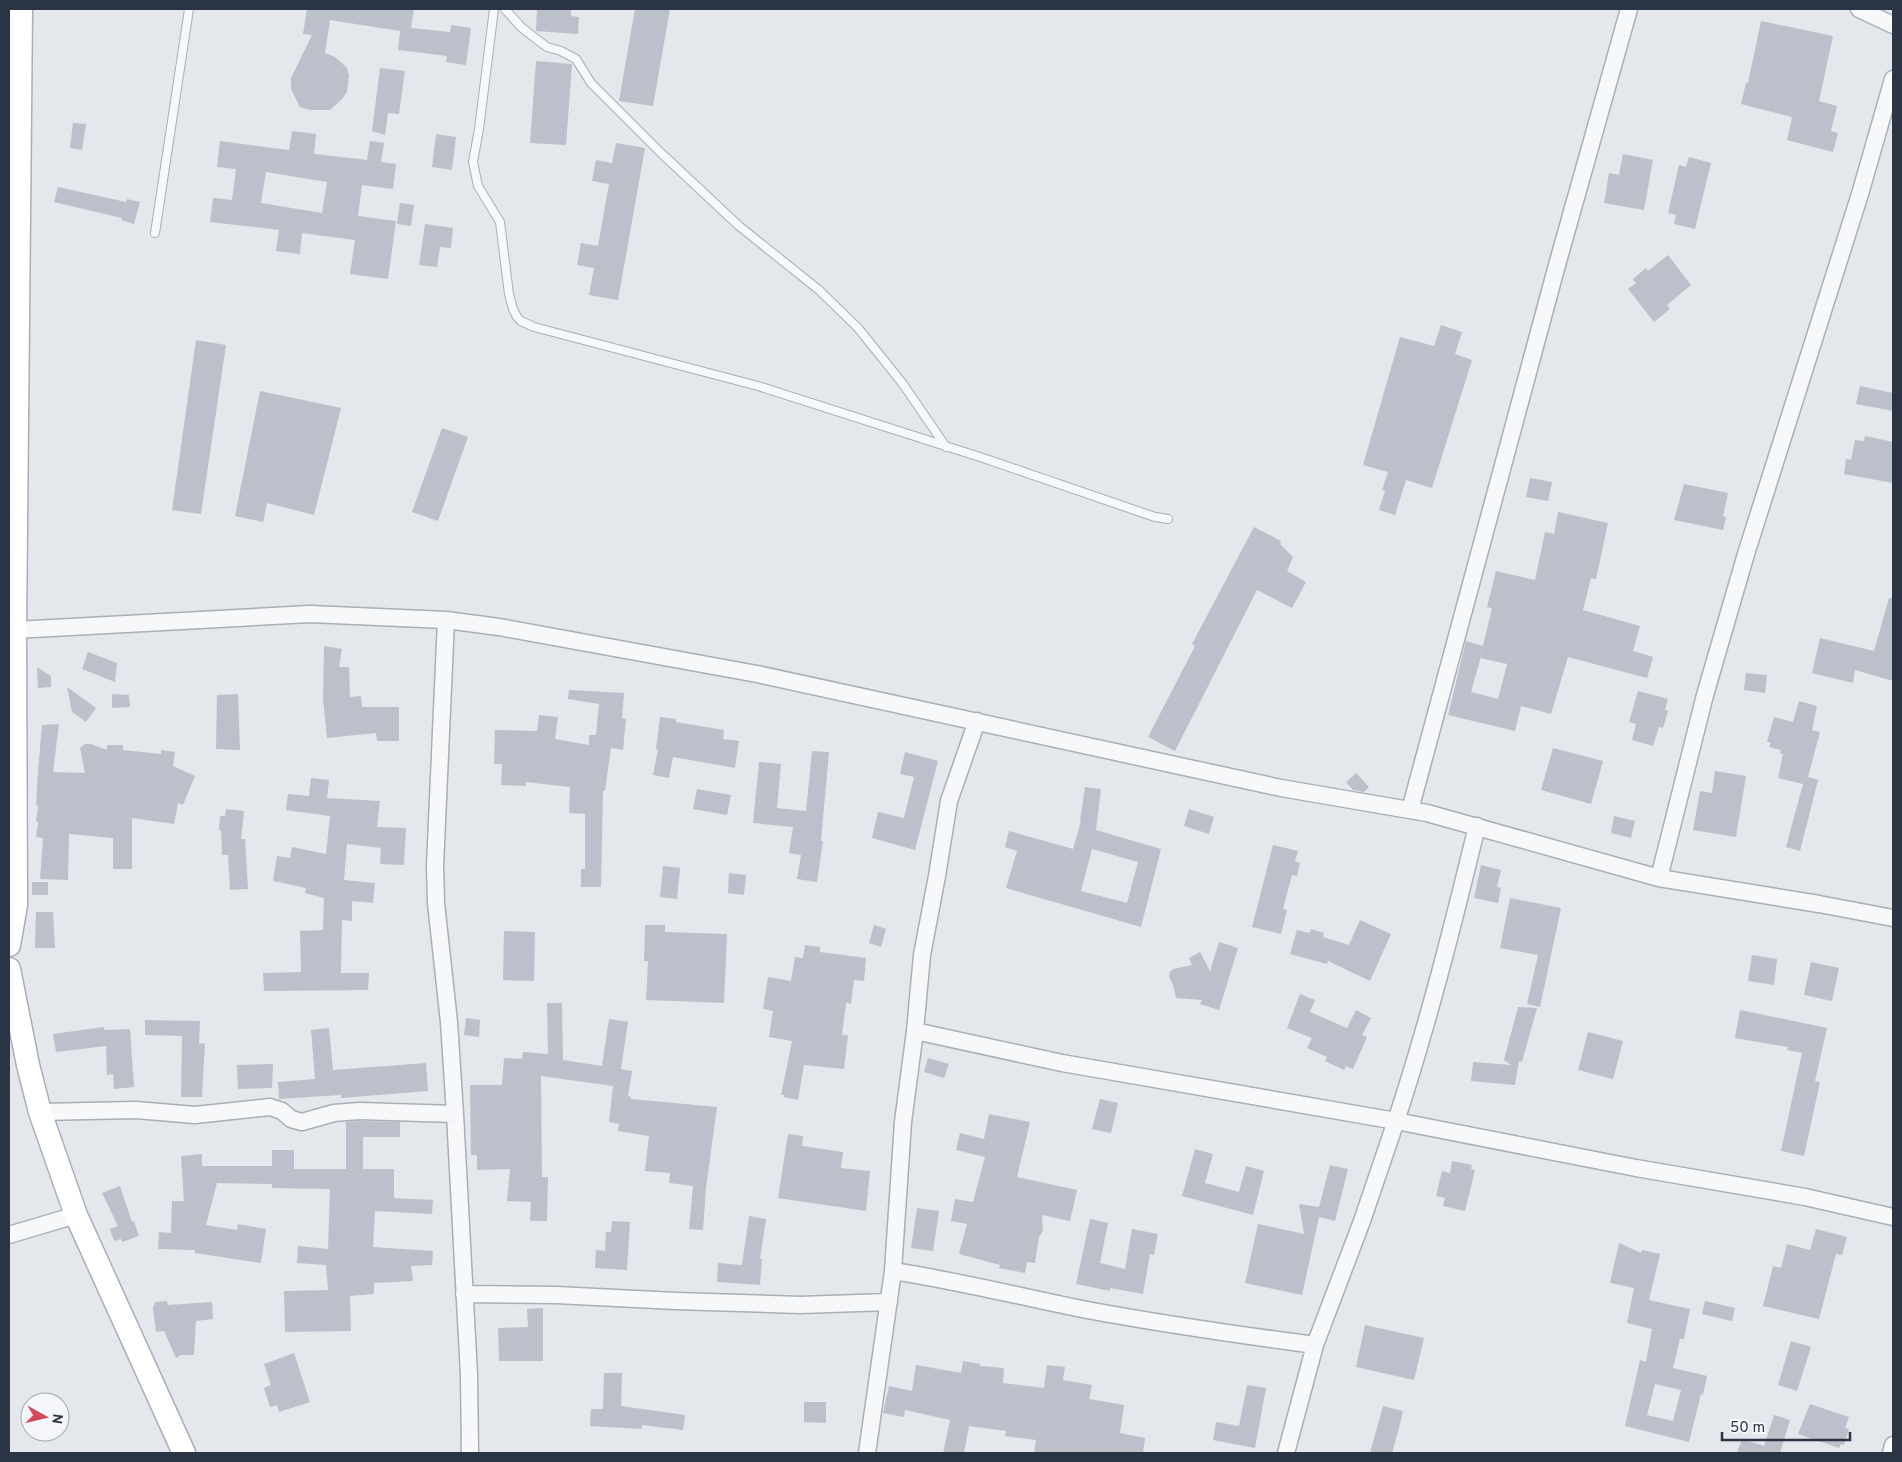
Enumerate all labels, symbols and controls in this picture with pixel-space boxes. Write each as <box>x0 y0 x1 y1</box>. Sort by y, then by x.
north arrow <box>20 1392 70 1442</box>
scale bar <box>1722 1410 1850 1442</box>
text: N <box>47 1412 66 1425</box>
text: 50 m <box>1730 1419 1765 1438</box>

